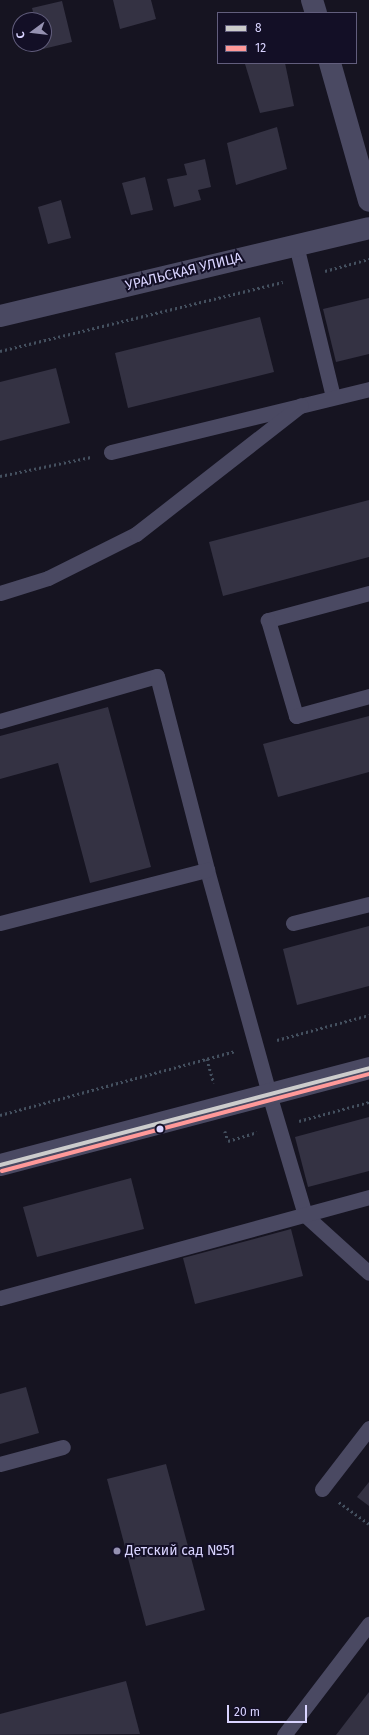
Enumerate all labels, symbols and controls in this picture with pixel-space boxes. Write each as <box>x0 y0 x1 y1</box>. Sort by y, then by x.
north arrow <box>12 12 52 52</box>
legend <box>217 12 357 64</box>
text: 8 <box>255 21 262 35</box>
text: С <box>14 30 28 40</box>
text: 12 <box>255 41 266 55</box>
street label: УРАЛЬСКАЯ УЛИЦА <box>124 249 244 295</box>
unlabelled marker <box>155 1124 165 1134</box>
place label: Детский сад №51 <box>125 1543 235 1559</box>
marker: Детский сад №51 <box>112 1546 122 1556</box>
scale bar <box>229 1697 309 1723</box>
text: 20 m <box>234 1705 260 1719</box>

